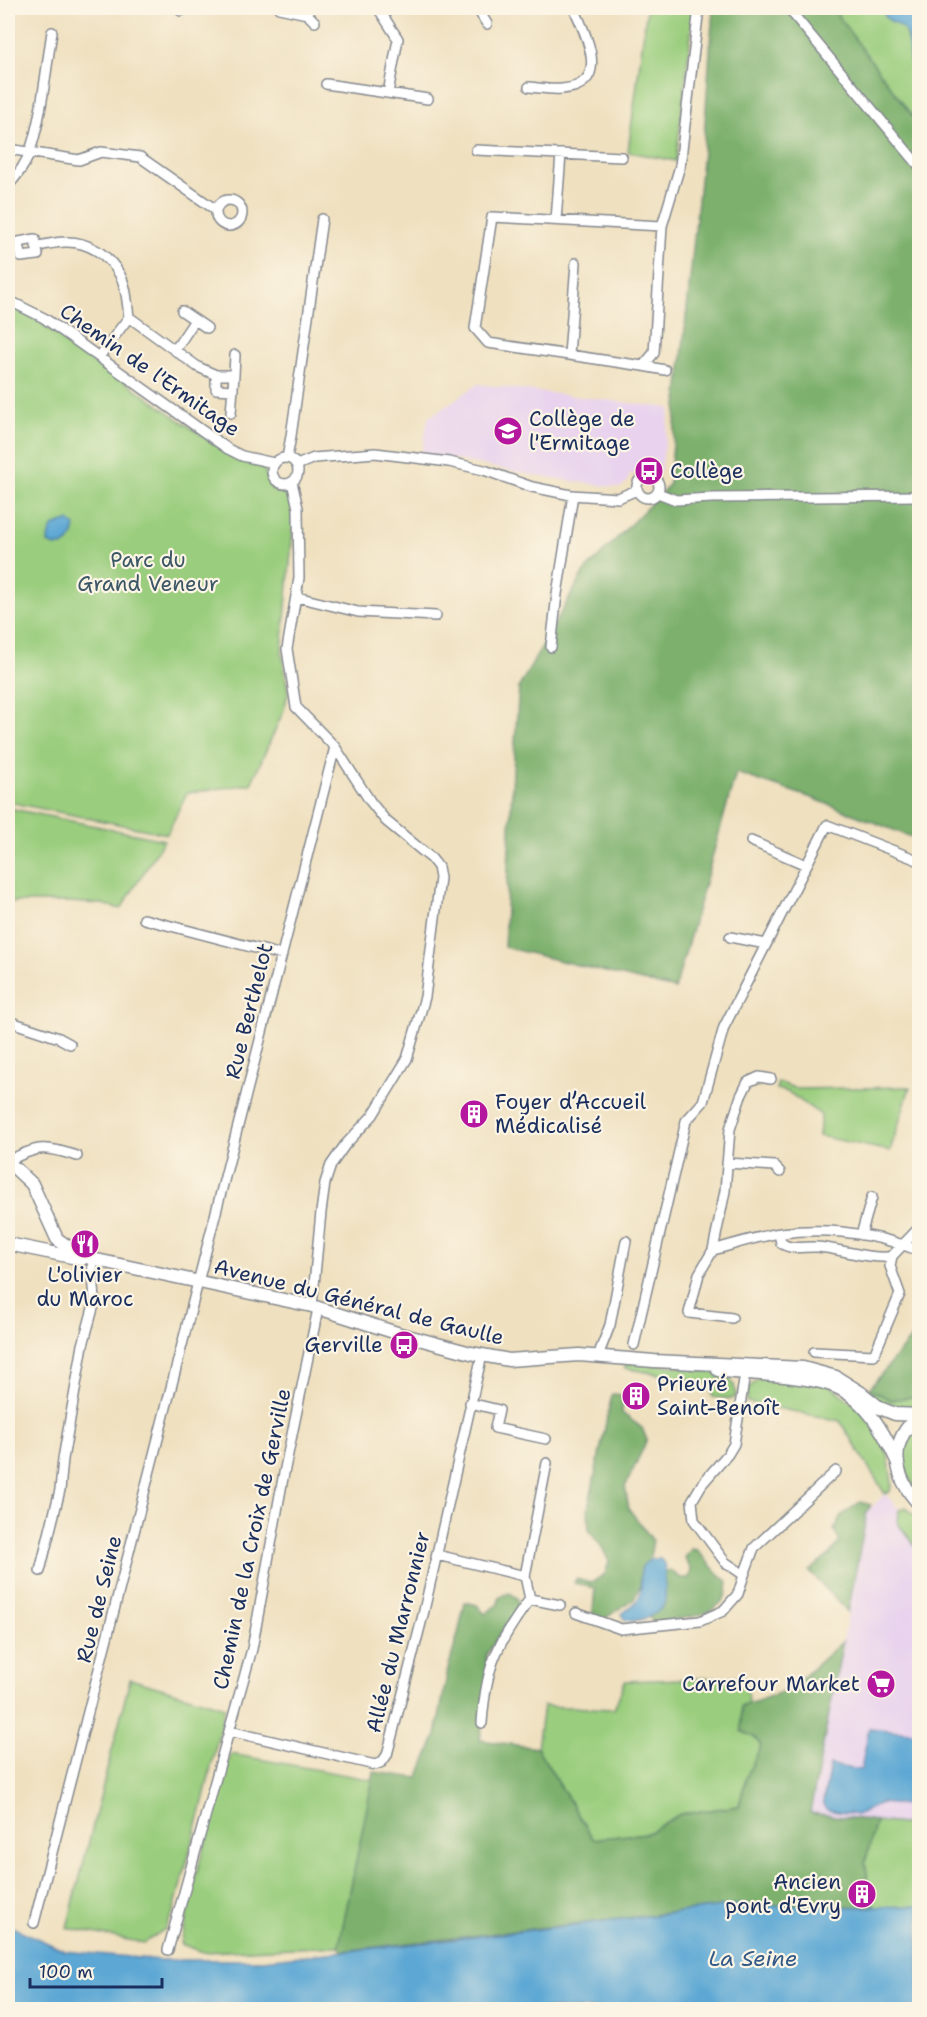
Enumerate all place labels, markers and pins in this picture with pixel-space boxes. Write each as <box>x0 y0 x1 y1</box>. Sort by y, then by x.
place label: Collège de l'Ermitage <box>529 405 635 457</box>
school or university icon: Collège de l'Ermitage <box>492 415 524 447</box>
bus stop icon: Collège <box>633 455 665 487</box>
place label: Collège <box>670 457 744 485</box>
place label: Foyer d’Accueil Médicalisé <box>495 1088 647 1140</box>
building icon: Foyer d’Accueil Médicalisé <box>458 1098 490 1130</box>
restaurant icon: L'olivier du Maroc <box>69 1228 101 1260</box>
place label: L'olivier du Maroc <box>36 1261 134 1313</box>
bus stop icon: Gerville <box>388 1329 420 1361</box>
place label: Gerville <box>305 1331 383 1359</box>
place label: Prieuré Saint-Benoît <box>657 1370 780 1422</box>
building icon: Prieuré Saint-Benoît <box>620 1380 652 1412</box>
supermarket icon: Carrefour Market <box>865 1668 897 1700</box>
place label: Carrefour Market <box>682 1670 860 1698</box>
place label: Ancien pont d'Evry <box>725 1868 841 1920</box>
building icon: Ancien pont d'Evry <box>846 1878 878 1910</box>

